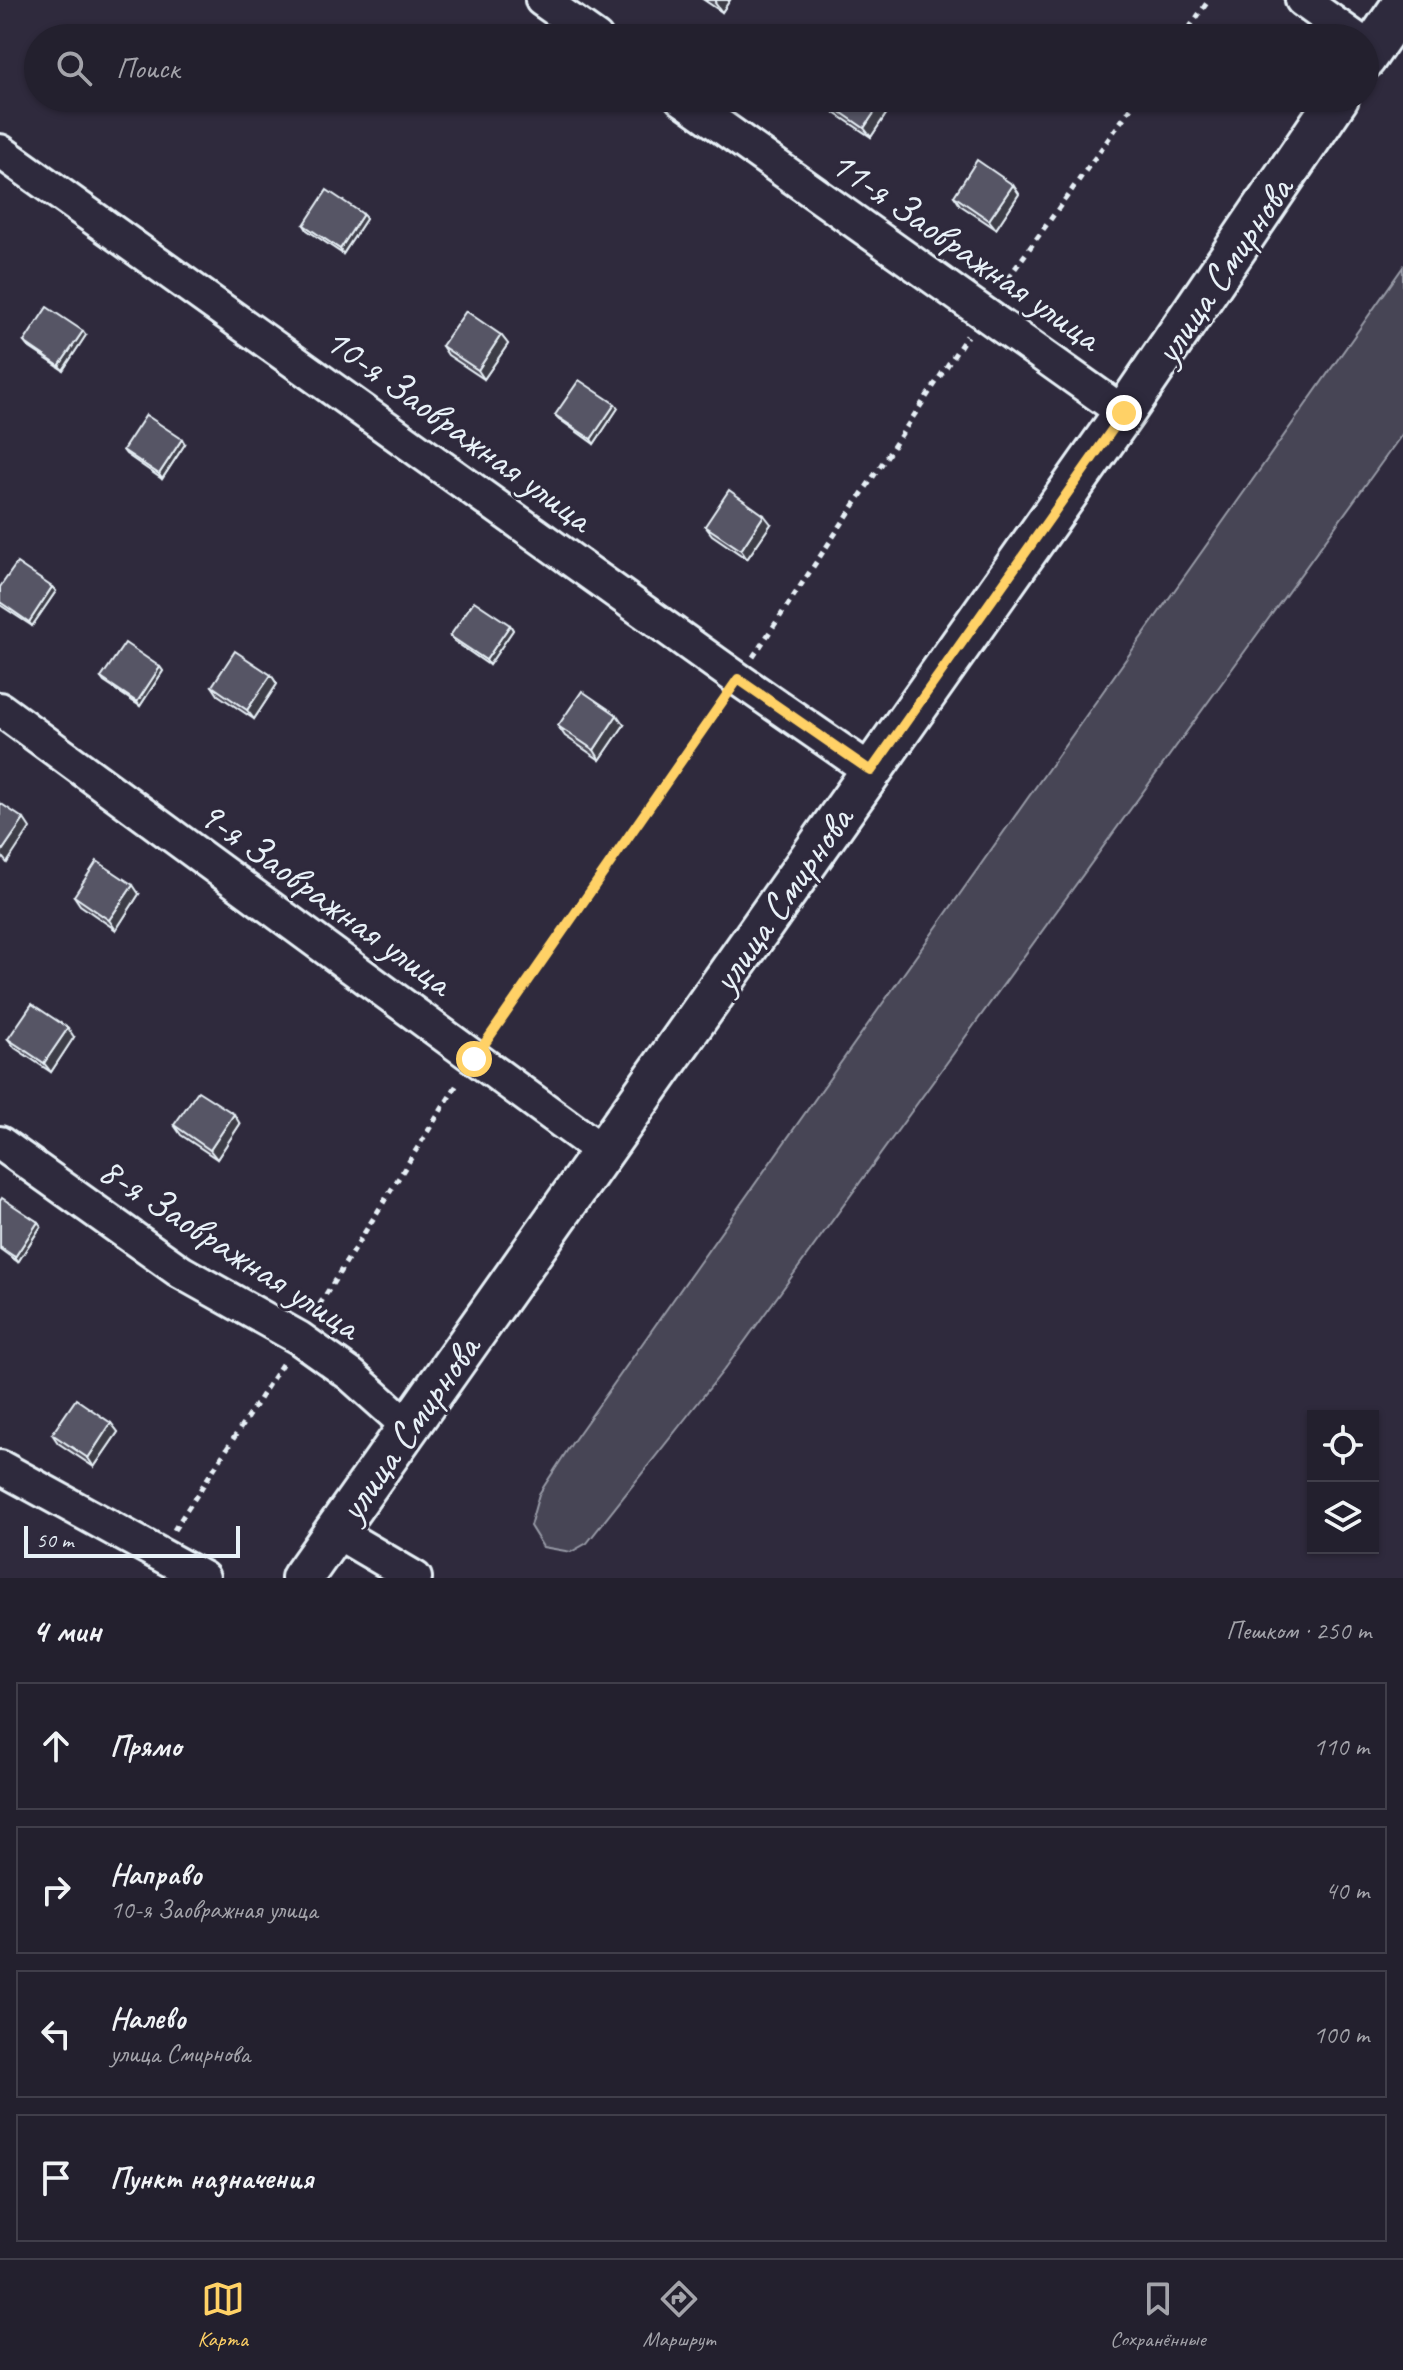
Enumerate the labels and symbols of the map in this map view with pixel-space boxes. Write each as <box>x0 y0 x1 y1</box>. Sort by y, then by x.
street label: 11-я Заовражная улица <box>820 138 1113 364</box>
street label: улица Смирнова <box>1141 164 1306 375</box>
street label: 10-я Заовражная улица <box>315 315 605 545</box>
route end <box>1106 395 1142 431</box>
street label: 9-я Заовражная улица <box>189 789 465 1009</box>
street label: улица Смирнова <box>698 794 866 1004</box>
route start <box>456 1041 492 1077</box>
street label: 8-я Заовражная улица <box>90 1145 372 1353</box>
street label: улица Смирнова <box>325 1323 493 1533</box>
scale bar <box>24 1522 240 1558</box>

